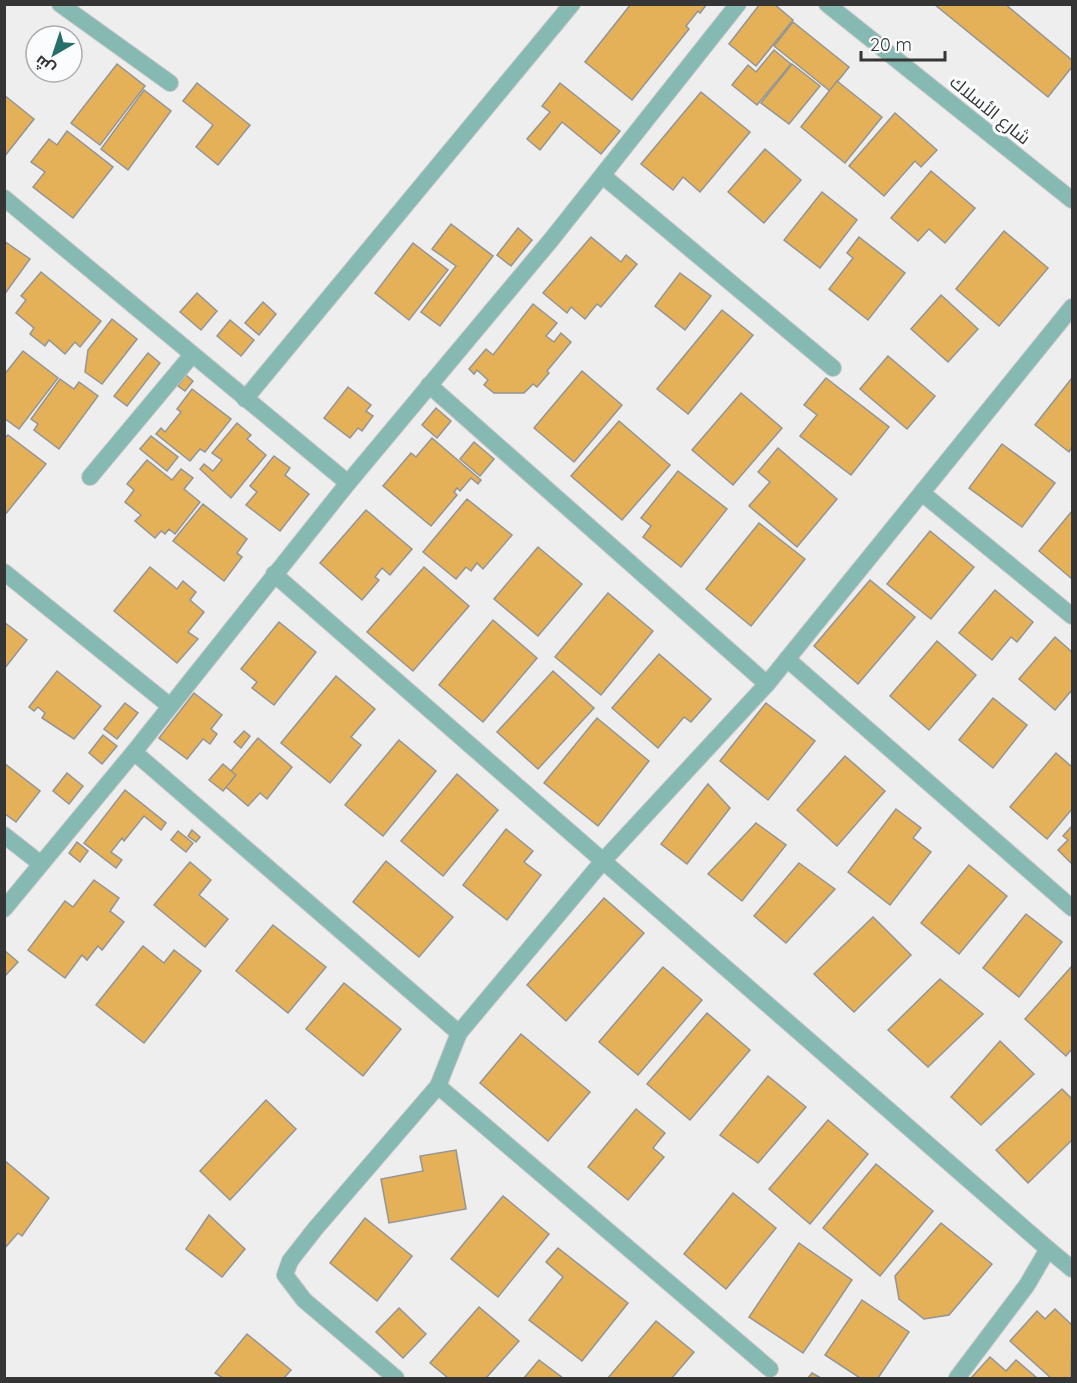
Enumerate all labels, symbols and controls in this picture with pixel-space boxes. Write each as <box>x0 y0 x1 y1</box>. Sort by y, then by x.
north arrow <box>24 24 84 84</box>
scale bar <box>861 24 945 62</box>
text: 20 m <box>870 33 912 56</box>
text: ش <box>30 51 59 80</box>
street label: شارع الأسلاك <box>945 70 1035 150</box>

